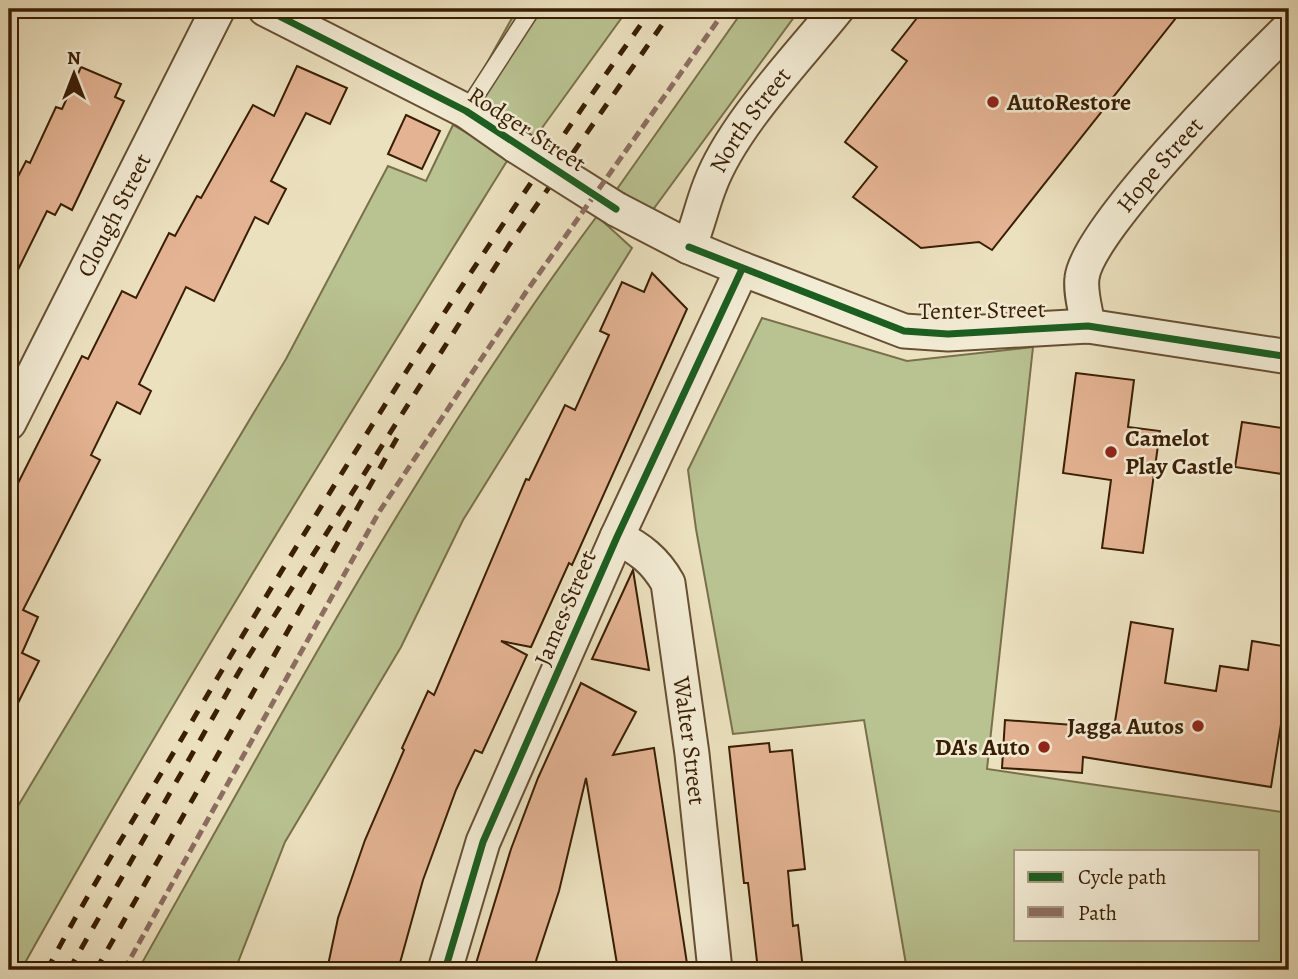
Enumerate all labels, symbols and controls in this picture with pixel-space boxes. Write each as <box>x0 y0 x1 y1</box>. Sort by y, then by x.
north arrow <box>38 38 108 108</box>
text: N <box>67 45 81 71</box>
street label: North Street <box>702 60 798 178</box>
street label: Rodger Street <box>462 79 592 179</box>
place label: AutoRestore <box>1006 86 1131 118</box>
marker: AutoRestore <box>985 94 1001 110</box>
street label: Hope Street <box>1109 110 1210 219</box>
street label: Clough Street <box>69 148 159 282</box>
street label: Tenter Street <box>918 293 1046 327</box>
place label: Camelot Play Castle <box>1125 422 1233 482</box>
marker: Camelot Play Castle <box>1103 444 1119 460</box>
street label: James Street <box>526 545 604 671</box>
street label: Walter Street <box>665 673 713 807</box>
place label: Jagga Autos <box>1067 710 1184 742</box>
marker: Jagga Autos <box>1190 718 1206 734</box>
place label: DA's Auto <box>935 731 1030 763</box>
marker: DA's Auto <box>1036 739 1052 755</box>
legend <box>1014 850 1260 940</box>
text: Cycle path <box>1078 863 1167 891</box>
text: Path <box>1078 899 1117 927</box>

